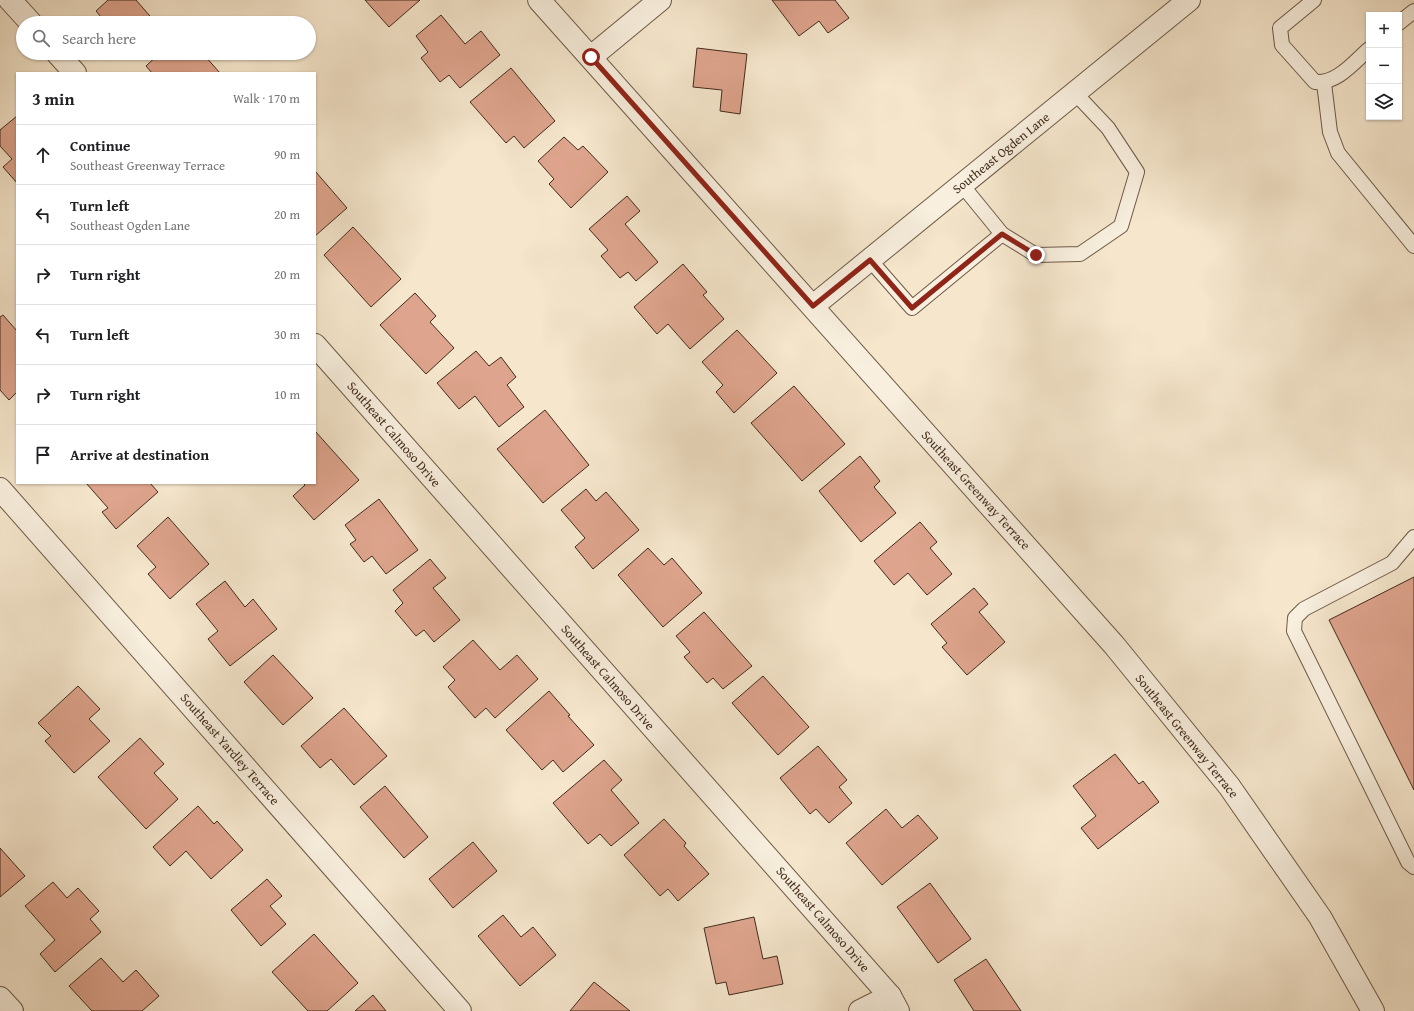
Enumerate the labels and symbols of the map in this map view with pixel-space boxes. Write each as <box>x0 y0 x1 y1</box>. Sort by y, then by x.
route start <box>582 48 600 66</box>
street label: Southeast Ogden Lane <box>948 108 1054 198</box>
route end <box>1027 246 1045 264</box>
street label: Southeast Calmoso Drive <box>343 377 445 491</box>
street label: Southeast Greenway Terrace <box>917 426 1035 554</box>
street label: Southeast Calmoso Drive <box>557 620 659 734</box>
street label: Southeast Greenway Terrace <box>1131 670 1243 802</box>
street label: Southeast Yardley Terrace <box>176 689 284 809</box>
street label: Southeast Calmoso Drive <box>772 862 874 976</box>

